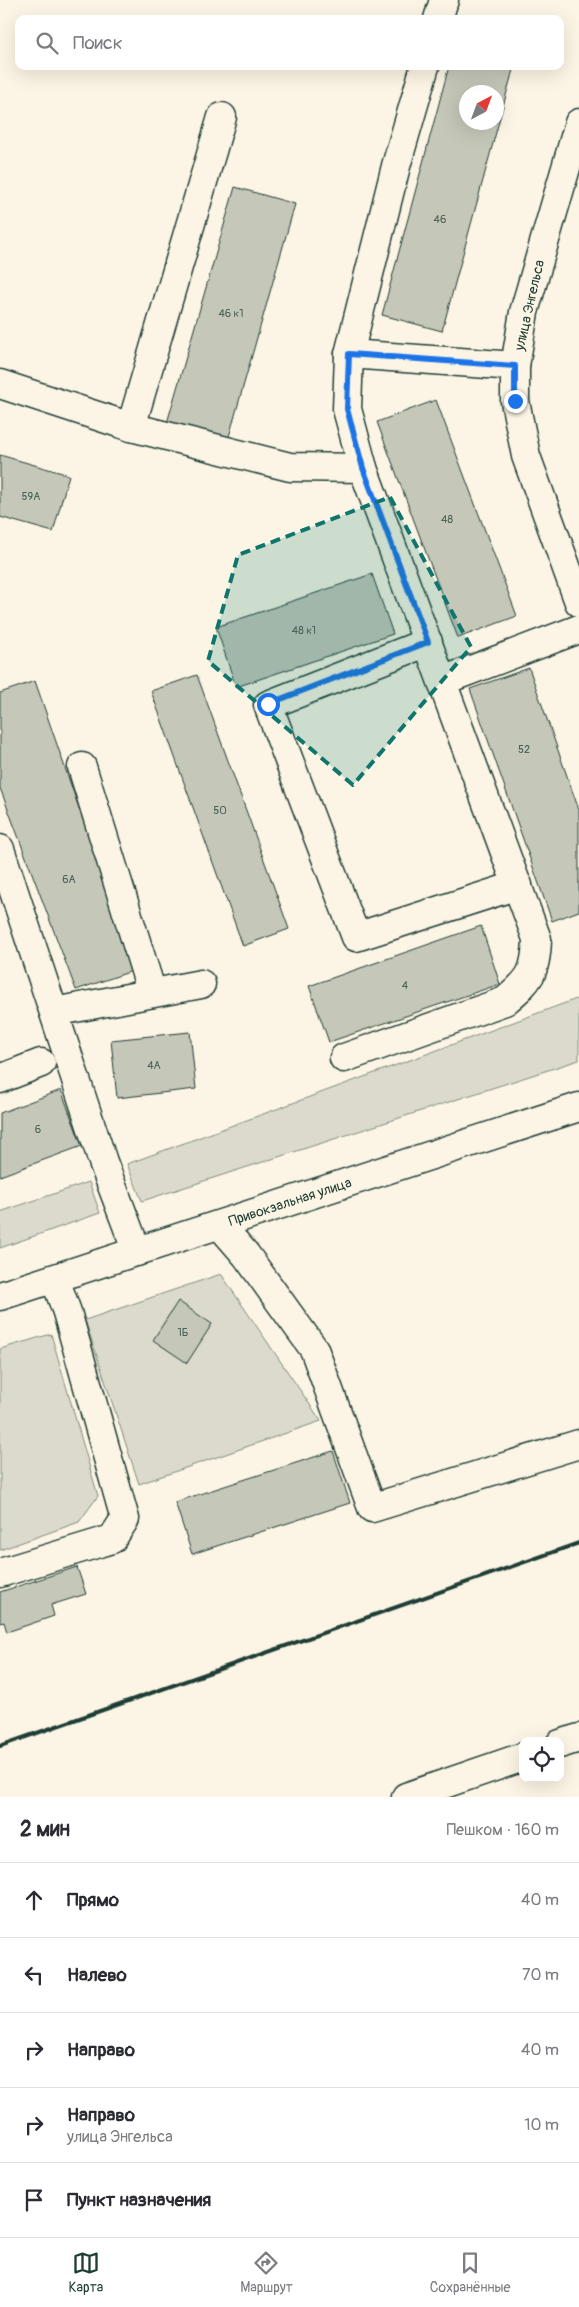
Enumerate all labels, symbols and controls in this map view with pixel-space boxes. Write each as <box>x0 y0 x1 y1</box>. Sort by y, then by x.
search box <box>15 15 564 70</box>
icon: search <box>33 29 61 57</box>
text: Поиск <box>73 31 123 55</box>
north arrow <box>459 85 504 130</box>
house number: 46 <box>434 213 446 226</box>
street label: улица Энгельса <box>511 258 548 353</box>
house number: 46 к1 <box>218 307 244 320</box>
route end <box>504 390 527 413</box>
house number: 59А <box>22 490 40 503</box>
house number: 48 <box>441 513 453 526</box>
house number: 48 к1 <box>292 624 316 637</box>
route start <box>257 693 280 716</box>
house number: 52 <box>518 743 530 756</box>
house number: 50 <box>213 804 227 817</box>
house number: 6А <box>62 873 76 886</box>
house number: 4 <box>402 979 409 992</box>
house number: 4А <box>147 1059 161 1072</box>
house number: 6 <box>35 1123 41 1136</box>
street label: Привокзальная улица <box>227 1174 354 1230</box>
house number: 1Б <box>178 1326 188 1339</box>
map controls <box>519 1737 564 1782</box>
button: locate <box>519 1737 564 1782</box>
text: 2 мин <box>20 1816 70 1843</box>
text: Пешком · 160 m <box>447 1820 559 1840</box>
icon: ahead <box>20 1886 48 1914</box>
text: Прямо <box>67 1888 119 1912</box>
text: 40 m <box>521 1890 559 1910</box>
icon: left <box>20 1961 48 1989</box>
text: Налево <box>67 1963 127 1987</box>
text: 70 m <box>522 1965 559 1985</box>
icon: right <box>20 2036 48 2064</box>
text: Направо <box>67 2038 135 2062</box>
text: 40 m <box>521 2040 559 2060</box>
text: Направо <box>67 2103 135 2127</box>
icon: right <box>20 2111 48 2139</box>
text: 10 m <box>524 2115 559 2135</box>
text: улица Энгельса <box>67 2127 173 2147</box>
icon: arrive <box>20 2186 48 2214</box>
text: Пункт назначения <box>67 2188 211 2212</box>
tab: Карта <box>68 2249 103 2296</box>
tab: Маршрут <box>240 2249 293 2296</box>
tab: Сохранённые <box>430 2249 511 2296</box>

